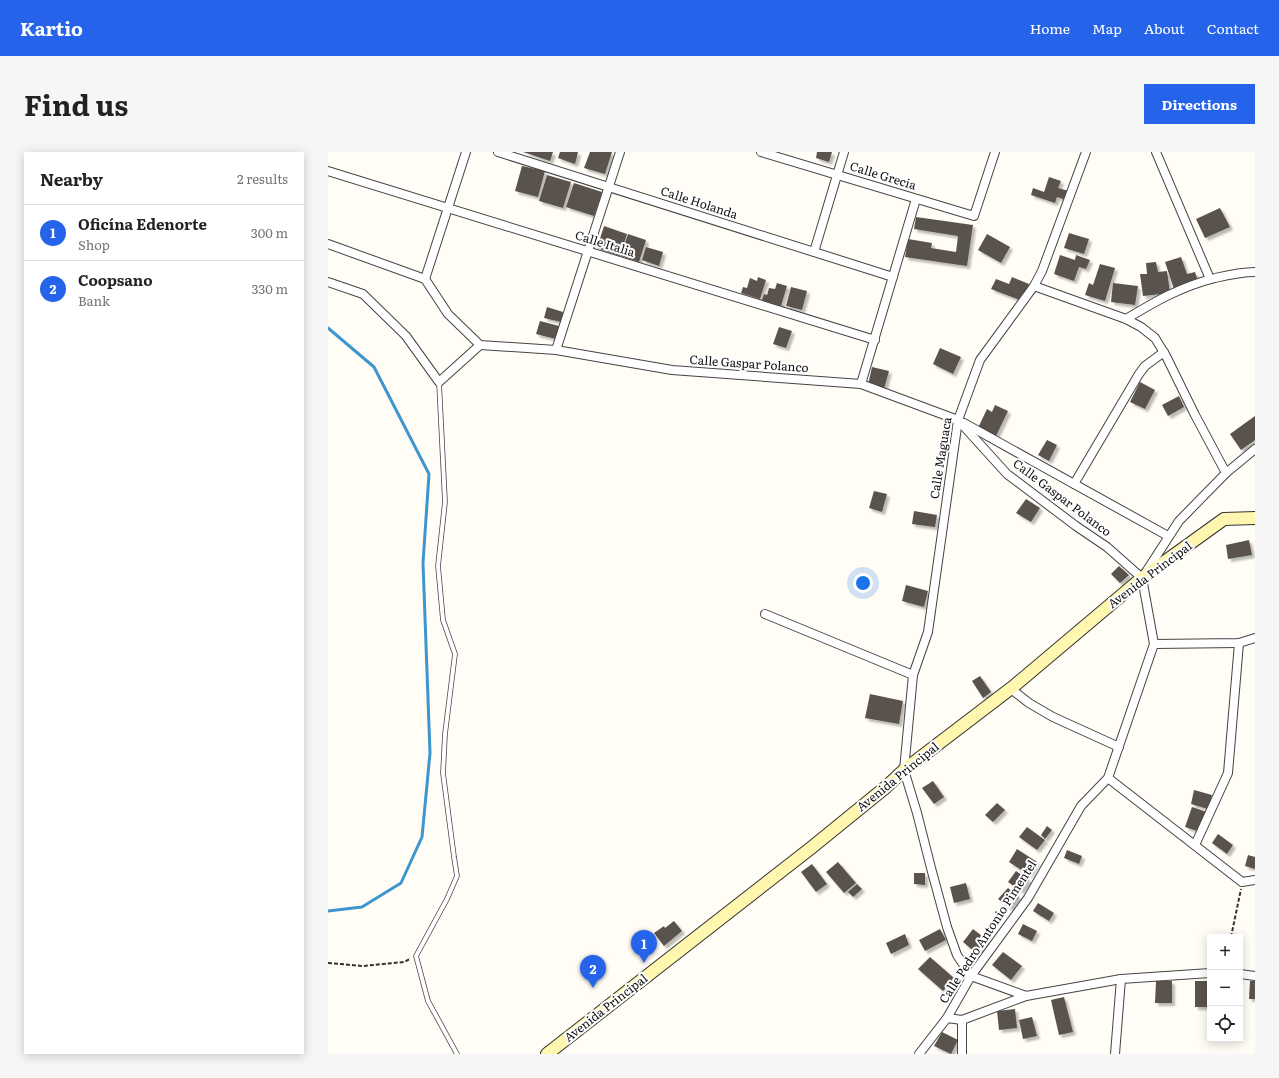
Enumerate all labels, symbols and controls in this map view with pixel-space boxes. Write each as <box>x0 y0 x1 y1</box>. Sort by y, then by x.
text: Kartio <box>20 14 83 42</box>
text: Home <box>1030 18 1070 38</box>
text: Map <box>1092 18 1122 38</box>
text: About <box>1144 18 1185 38</box>
text: Contact <box>1207 18 1259 38</box>
text: Find us <box>24 83 128 125</box>
button: Directions <box>1144 84 1255 124</box>
street label: Calle Grecia <box>848 156 919 194</box>
text: Nearby <box>40 166 103 191</box>
text: 2 results <box>237 169 288 188</box>
street label: Calle Holanda <box>658 181 741 223</box>
text: Oficína Edenorte <box>78 212 207 235</box>
text: 1 <box>50 223 56 242</box>
text: 300 m <box>251 223 288 242</box>
street label: Calle Italia <box>573 225 638 261</box>
text: Shop <box>78 235 110 254</box>
text: Coopsano <box>78 268 153 291</box>
text: 2 <box>50 279 56 298</box>
text: 330 m <box>252 279 288 298</box>
text: Bank <box>78 291 110 310</box>
street label: Calle Gaspar Polanco <box>689 350 809 376</box>
street label: Calle Maguaca <box>925 415 955 500</box>
street label: Calle Gaspar Polanco <box>1010 454 1116 540</box>
street label: Avenida Principal <box>1103 536 1195 612</box>
your location <box>853 573 873 593</box>
street label: Avenida Principal <box>852 737 942 815</box>
street label: Calle Pedro Antonio Pimentel <box>934 856 1040 1007</box>
pin: 1 <box>631 930 657 963</box>
map controls <box>1207 934 1243 1042</box>
button: + <box>1207 934 1243 970</box>
pin: 2 <box>580 955 606 988</box>
street label: Avenida Principal <box>560 969 651 1046</box>
button: − <box>1207 970 1243 1006</box>
button: locate <box>1207 1006 1243 1042</box>

